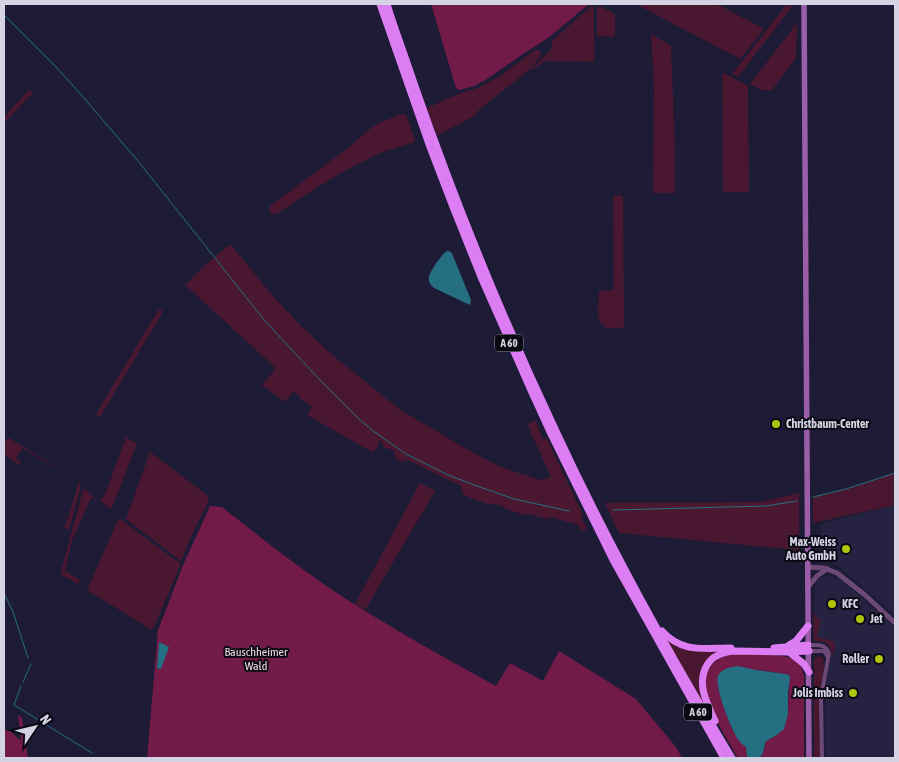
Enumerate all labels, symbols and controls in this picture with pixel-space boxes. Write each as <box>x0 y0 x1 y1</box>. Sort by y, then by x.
road number: A 60 <box>495 334 523 352</box>
place label: Christbaum-Center <box>786 417 869 431</box>
marker: Christbaum-Center <box>770 418 782 430</box>
place label: Max-Weiss Auto GmbH <box>785 535 837 563</box>
marker: Max-Weiss Auto GmbH <box>840 543 852 555</box>
place label: KFC <box>842 597 859 611</box>
marker: KFC <box>826 598 838 610</box>
place label: Jet <box>869 612 883 626</box>
marker: Jet <box>854 613 866 625</box>
park label: Bauschheimer Wald <box>224 645 288 673</box>
place label: Roller <box>842 652 869 666</box>
marker: Roller <box>873 653 885 665</box>
place label: Jolis Imbiss <box>792 686 844 700</box>
marker: Jolis Imbiss <box>847 687 859 699</box>
north arrow <box>10 702 60 752</box>
road number: A 60 <box>684 704 712 720</box>
text: N <box>37 712 55 728</box>

